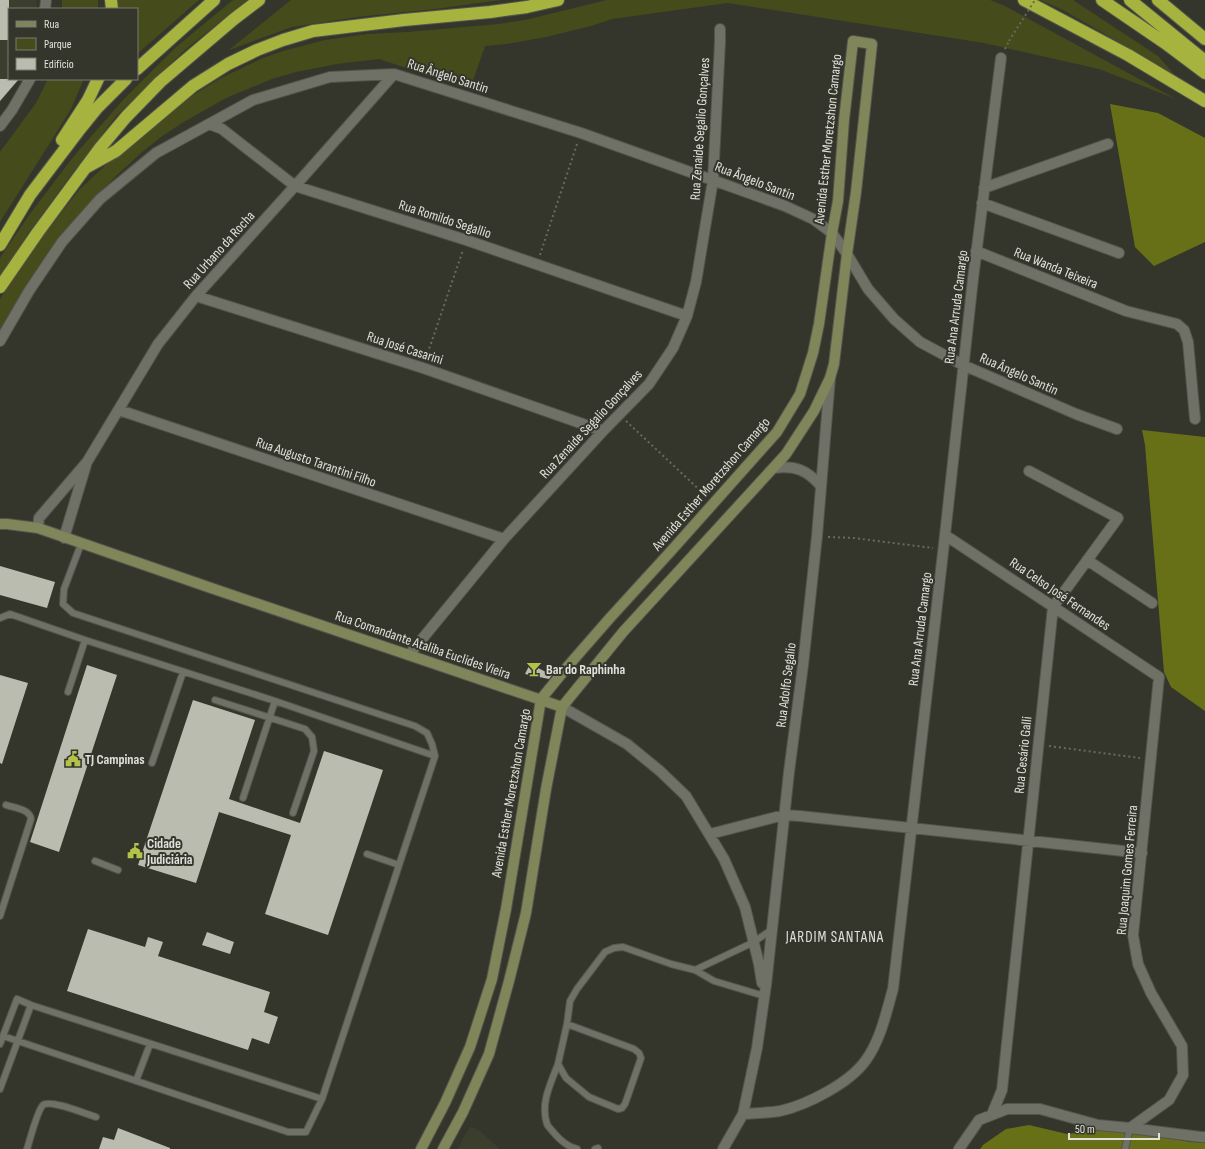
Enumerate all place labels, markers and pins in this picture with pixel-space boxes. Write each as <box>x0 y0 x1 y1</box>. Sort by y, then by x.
bar icon: Bar do Raphinha <box>525 660 543 678</box>
place label: Bar do Raphinha <box>546 661 625 678</box>
public building icon: TJ Campinas <box>64 750 82 768</box>
place label: TJ Campinas <box>85 751 145 768</box>
place label: Cidade Judiciária <box>146 835 193 868</box>
public building icon: Cidade Judiciária <box>126 842 144 860</box>

